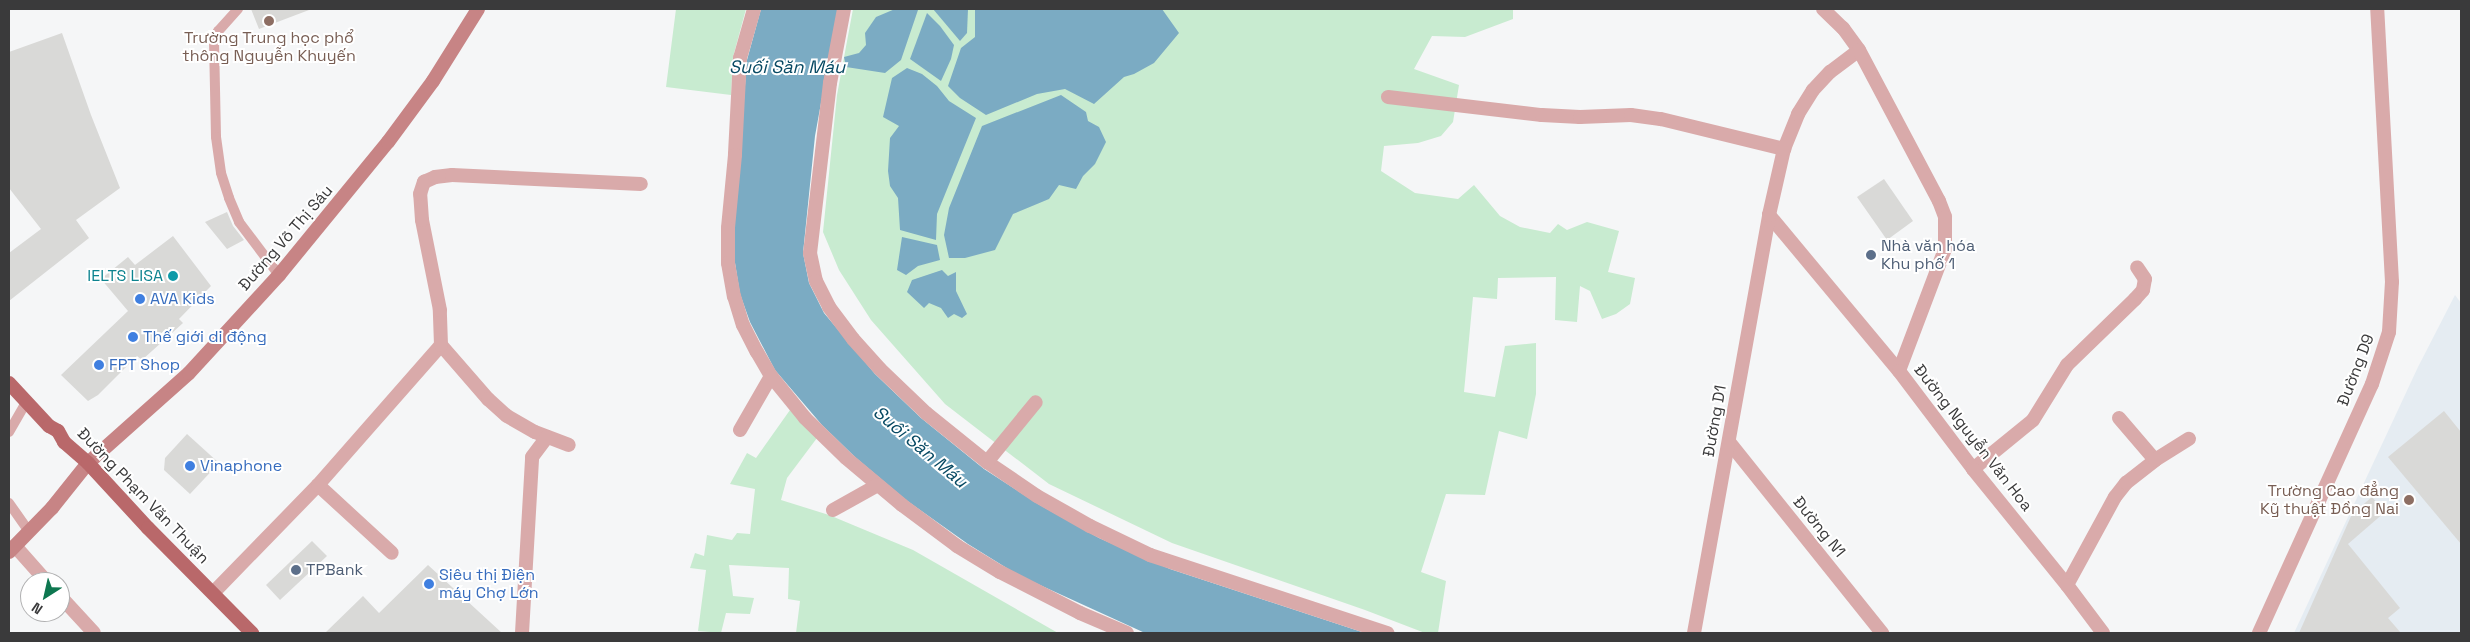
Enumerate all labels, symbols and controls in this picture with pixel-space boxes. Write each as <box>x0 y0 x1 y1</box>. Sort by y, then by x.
marker: Trường Trung học phổ thông Nguyễn Khuyến <box>263 15 275 27</box>
place label: Trường Trung học phổ thông Nguyễn Khuyến <box>182 28 356 66</box>
water label: Suối Săn Máu <box>729 56 845 78</box>
street label: Đường Võ Thị Sáu <box>235 181 337 295</box>
place label: Nhà văn hóa Khu phố 1 <box>1881 236 1975 274</box>
marker: Nhà văn hóa Khu phố 1 <box>1865 249 1877 261</box>
place label: IELTS LISA <box>87 266 163 286</box>
marker: IELTS LISA <box>167 270 179 282</box>
place label: AVA Kids <box>150 289 215 309</box>
marker: AVA Kids <box>134 293 146 305</box>
place label: Thế giới di động <box>143 327 267 347</box>
marker: Thế giới di động <box>127 331 139 343</box>
street label: Đường D9 <box>2334 331 2378 409</box>
place label: FPT Shop <box>109 355 181 375</box>
marker: FPT Shop <box>93 359 105 371</box>
street label: Đường Nguyễn Văn Hoa <box>1910 361 2036 515</box>
street label: Đường D1 <box>1699 384 1731 458</box>
water label: Suối Săn Máu <box>869 401 971 493</box>
street label: Đường Phạm Văn Thuận <box>73 424 213 568</box>
place label: Vinaphone <box>200 456 282 476</box>
marker: Vinaphone <box>184 460 196 472</box>
place label: Trường Cao đẳng Kỹ thuật Đồng Nai <box>2260 481 2399 519</box>
street label: Đường N1 <box>1789 493 1849 561</box>
marker: Trường Cao đẳng Kỹ thuật Đồng Nai <box>2403 494 2415 506</box>
place label: TPBank <box>306 560 363 580</box>
marker: TPBank <box>290 564 302 576</box>
place label: Siêu thị Điện máy Chợ Lớn <box>439 565 539 603</box>
north arrow <box>20 572 70 622</box>
marker: Siêu thị Điện máy Chợ Lớn <box>423 578 435 590</box>
text: N <box>28 598 46 619</box>

